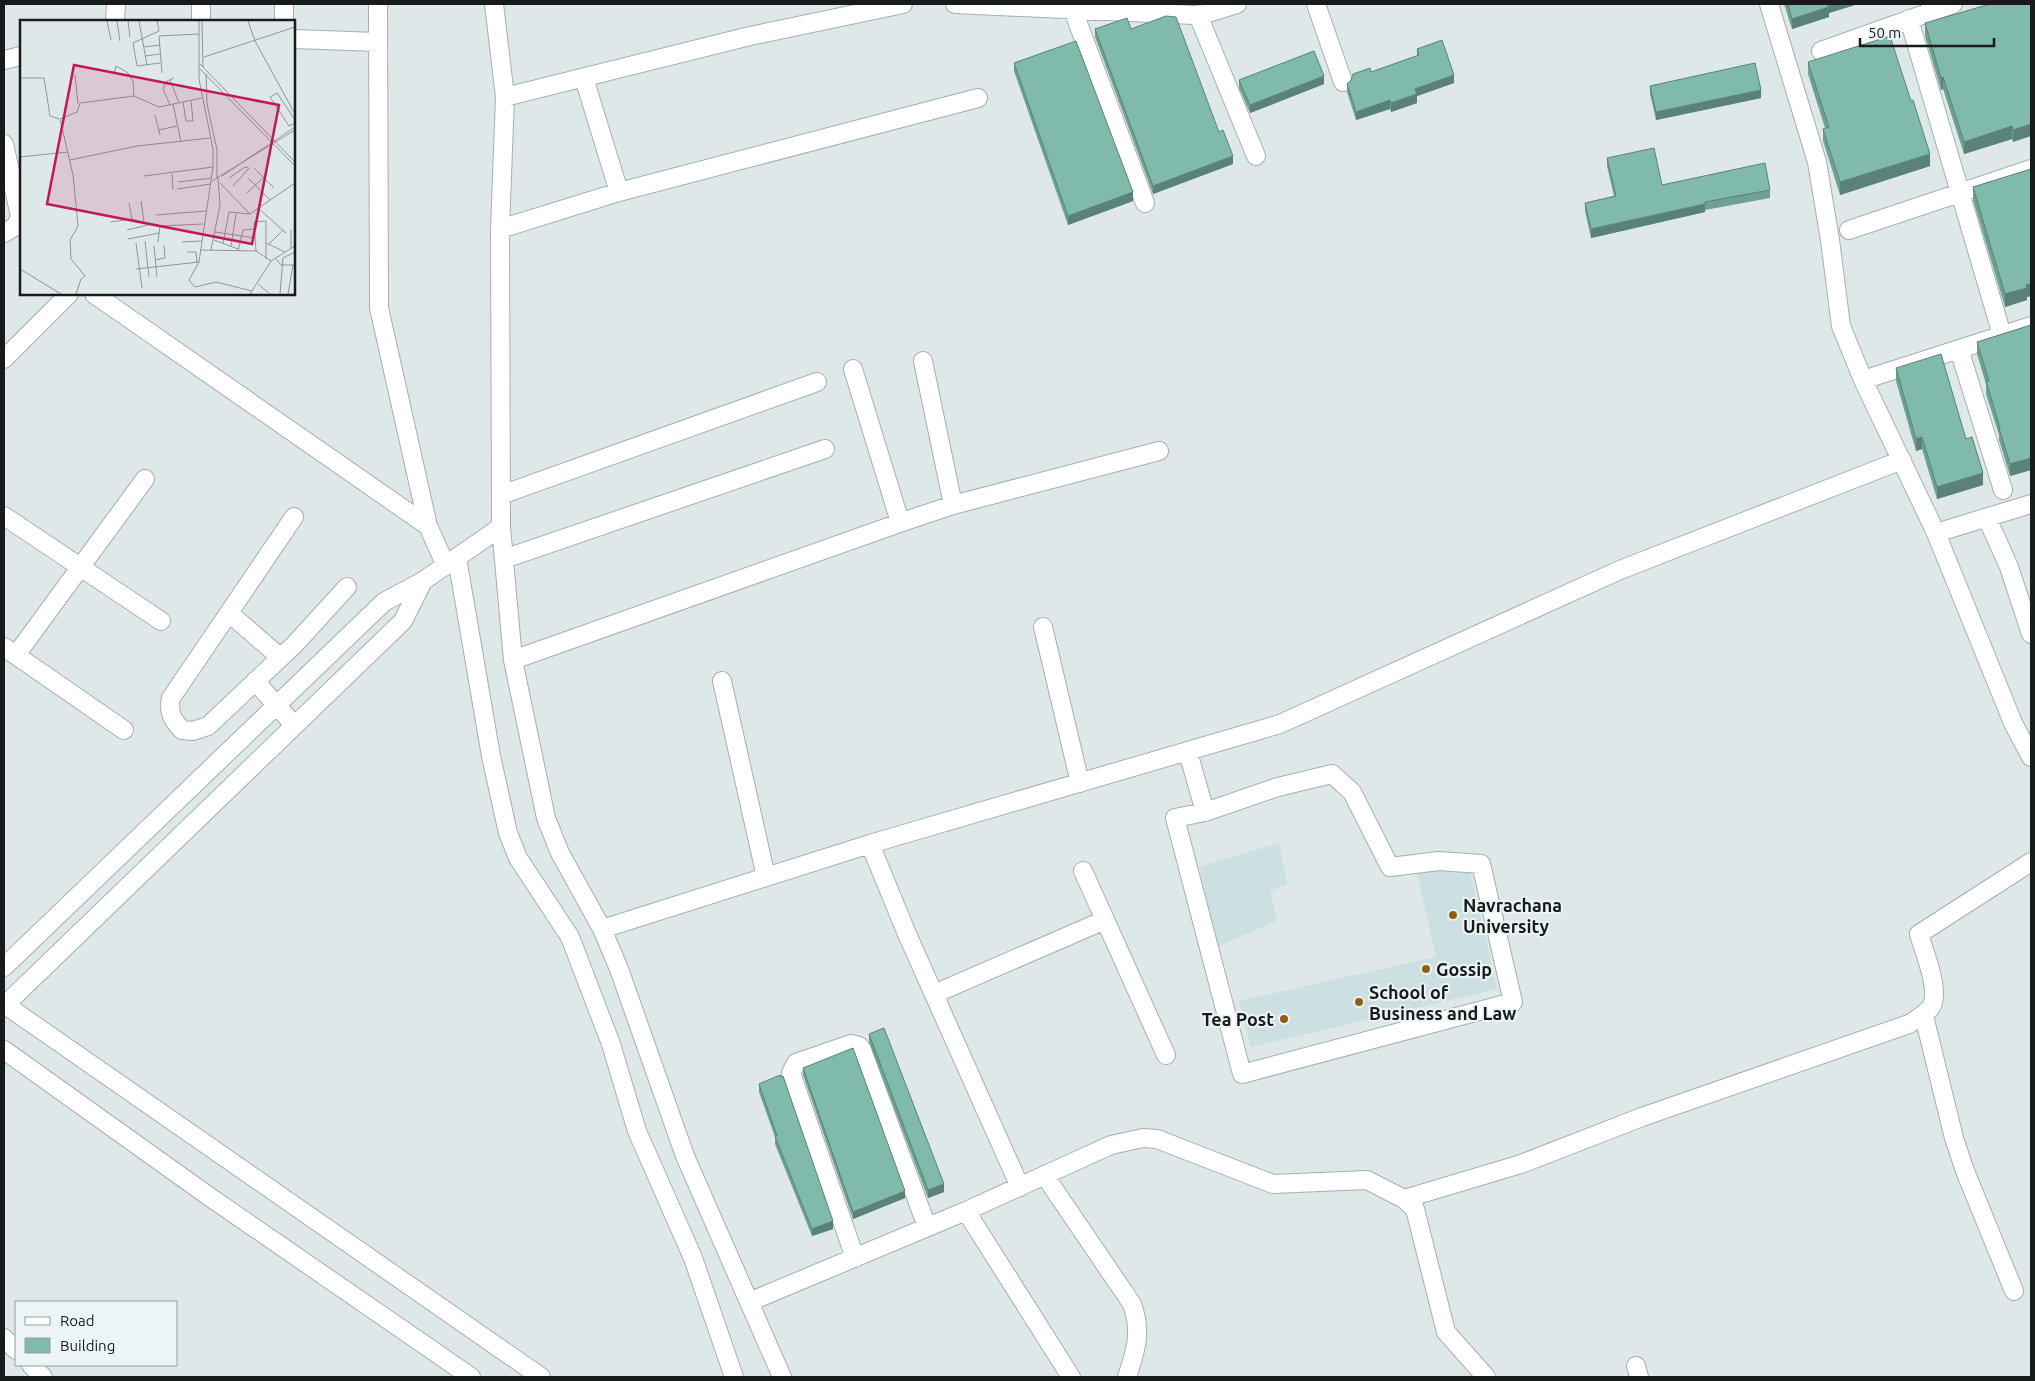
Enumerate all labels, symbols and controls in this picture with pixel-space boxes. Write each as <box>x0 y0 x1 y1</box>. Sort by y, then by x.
scale bar <box>1860 15 1994 47</box>
inset map <box>20 20 295 295</box>
text: 50 m <box>1868 24 1901 41</box>
place label: Navrachana University <box>1463 895 1562 936</box>
marker: Navrachana University <box>1447 909 1459 921</box>
place label: Gossip <box>1436 959 1492 979</box>
marker: Gossip <box>1420 963 1432 975</box>
place label: School of Business and Law <box>1369 982 1516 1023</box>
marker: School of Business and Law <box>1353 996 1365 1008</box>
place label: Tea Post <box>1202 1009 1274 1029</box>
marker: Tea Post <box>1278 1013 1290 1025</box>
legend <box>15 1301 178 1366</box>
text: Road <box>60 1312 95 1329</box>
text: Building <box>60 1337 115 1354</box>

